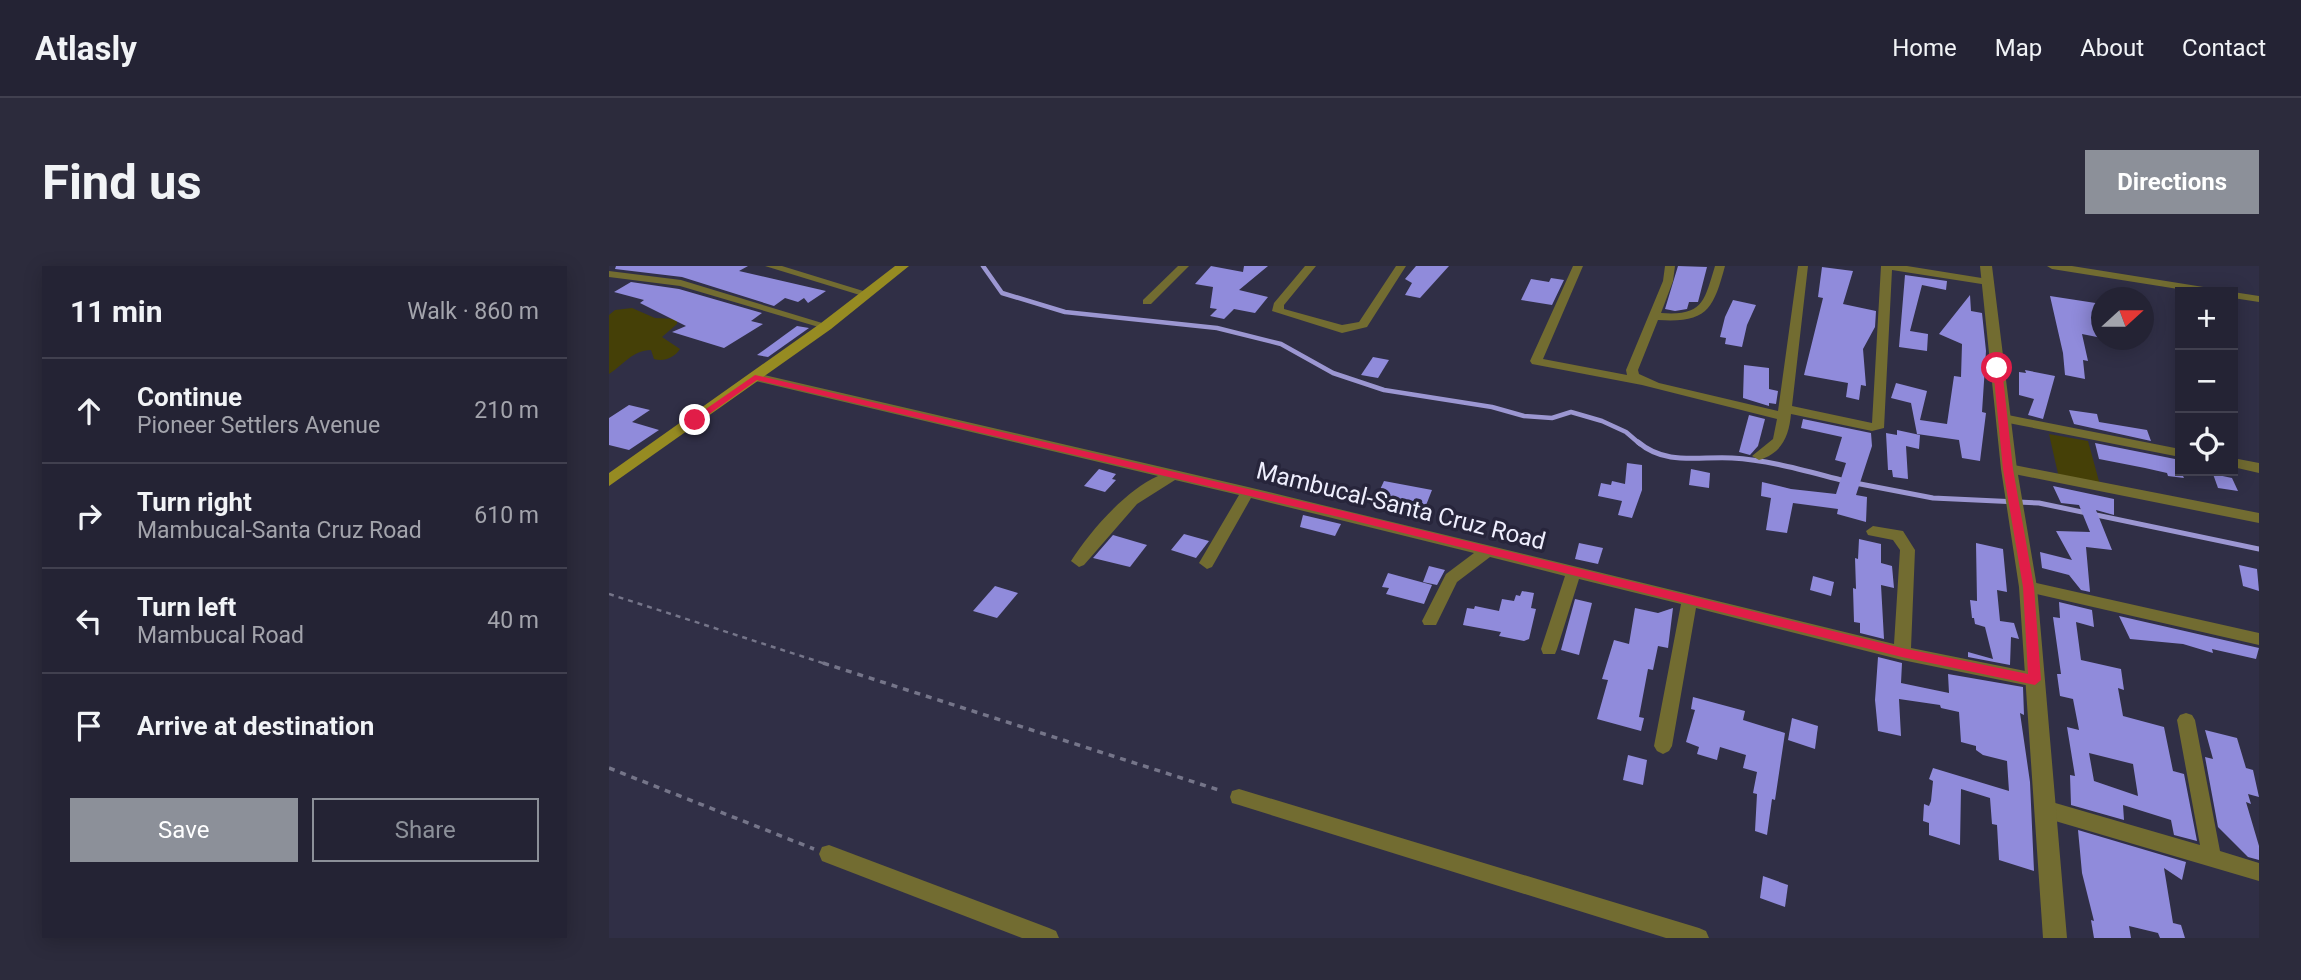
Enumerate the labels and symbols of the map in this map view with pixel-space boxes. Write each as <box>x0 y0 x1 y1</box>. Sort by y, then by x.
north arrow <box>2091 287 2154 350</box>
route start <box>1981 352 2012 383</box>
route end <box>679 404 710 435</box>
street label: Mambucal-Santa Cruz Road <box>1253 456 1549 556</box>

